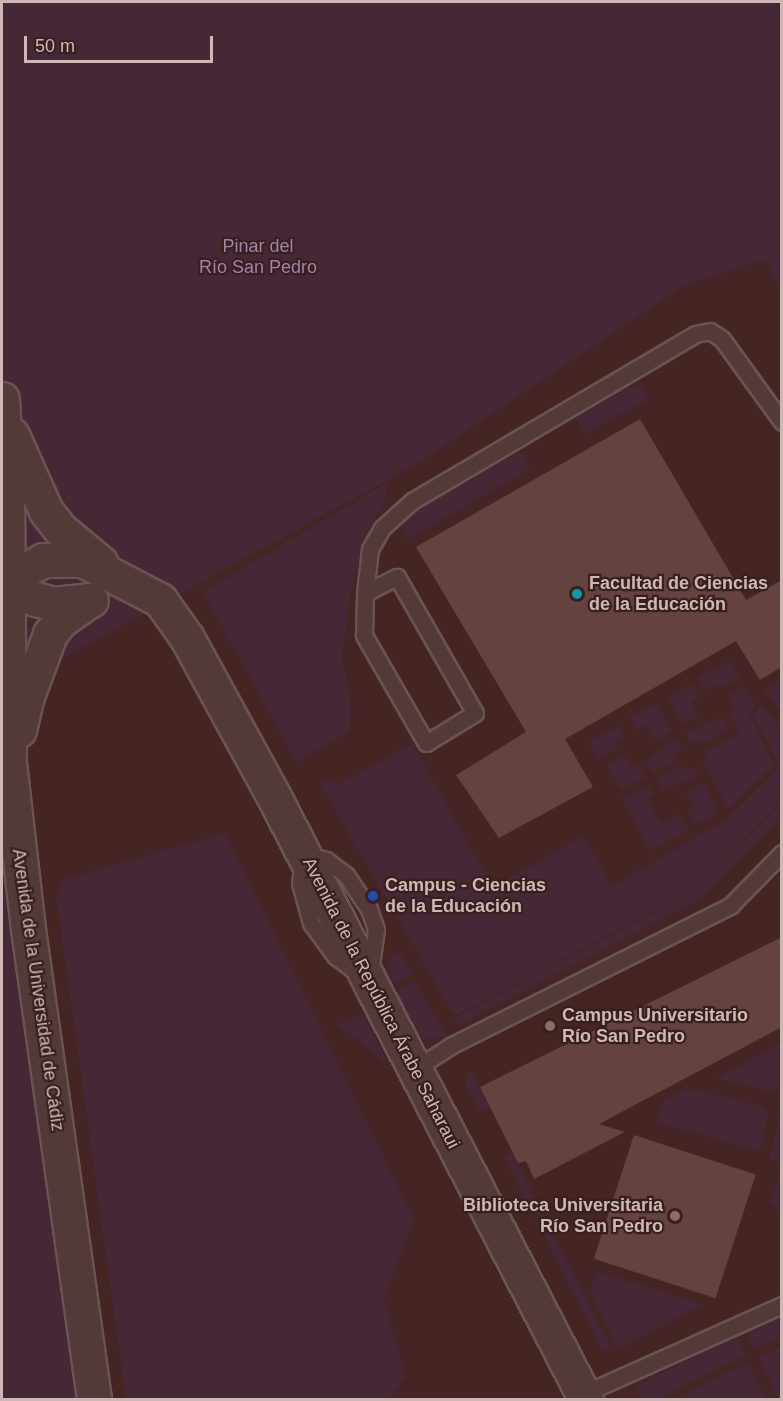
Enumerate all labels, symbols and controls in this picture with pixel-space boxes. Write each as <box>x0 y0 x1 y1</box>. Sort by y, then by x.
scale bar <box>27 24 216 62</box>
text: 50 m <box>35 36 75 56</box>
park label: Pinar del Río San Pedro <box>199 236 317 278</box>
place label: Facultad de Ciencias de la Educación <box>589 573 768 616</box>
marker: Facultad de Ciencias de la Educación <box>570 587 584 601</box>
street label: Avenida de la Universidad de Cádiz <box>7 847 69 1133</box>
street label: Avenida de la República Árabe Saharaui <box>298 854 464 1152</box>
place label: Campus - Ciencias de la Educación <box>385 875 546 918</box>
marker: Campus - Ciencias de la Educación <box>366 889 380 903</box>
place label: Campus Universitario Río San Pedro <box>562 1005 748 1048</box>
marker: Campus Universitario Río San Pedro <box>543 1019 557 1033</box>
place label: Biblioteca Universitaria Río San Pedro <box>463 1195 663 1238</box>
marker: Biblioteca Universitaria Río San Pedro <box>668 1209 682 1223</box>

